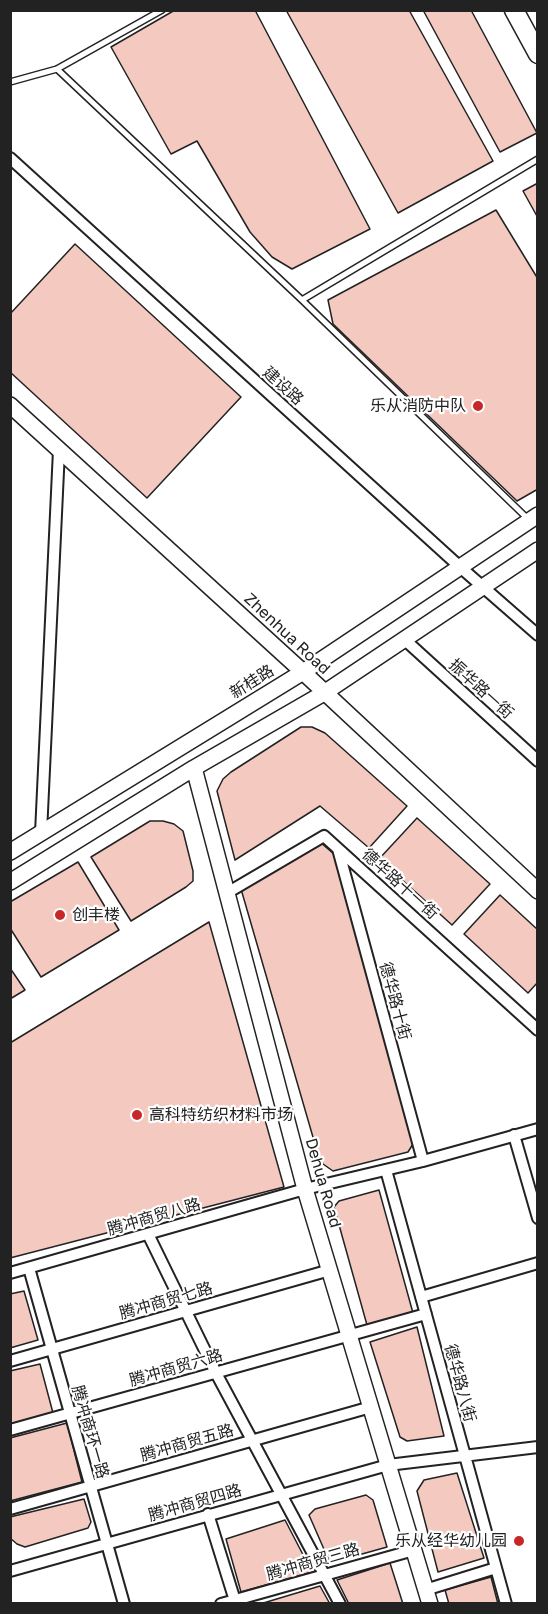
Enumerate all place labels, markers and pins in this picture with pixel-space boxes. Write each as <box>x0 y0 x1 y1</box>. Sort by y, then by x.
place label: 乐从消防中队 <box>370 396 466 416</box>
marker: 乐从消防中队 <box>471 399 485 413</box>
place label: 创丰楼 <box>72 905 120 925</box>
marker: 创丰楼 <box>53 908 67 922</box>
place label: 高科特纺织材料市场 <box>149 1105 293 1125</box>
marker: 高科特纺织材料市场 <box>130 1108 144 1122</box>
place label: 乐从经华幼儿园 <box>395 1531 507 1551</box>
marker: 乐从经华幼儿园 <box>512 1534 526 1548</box>

